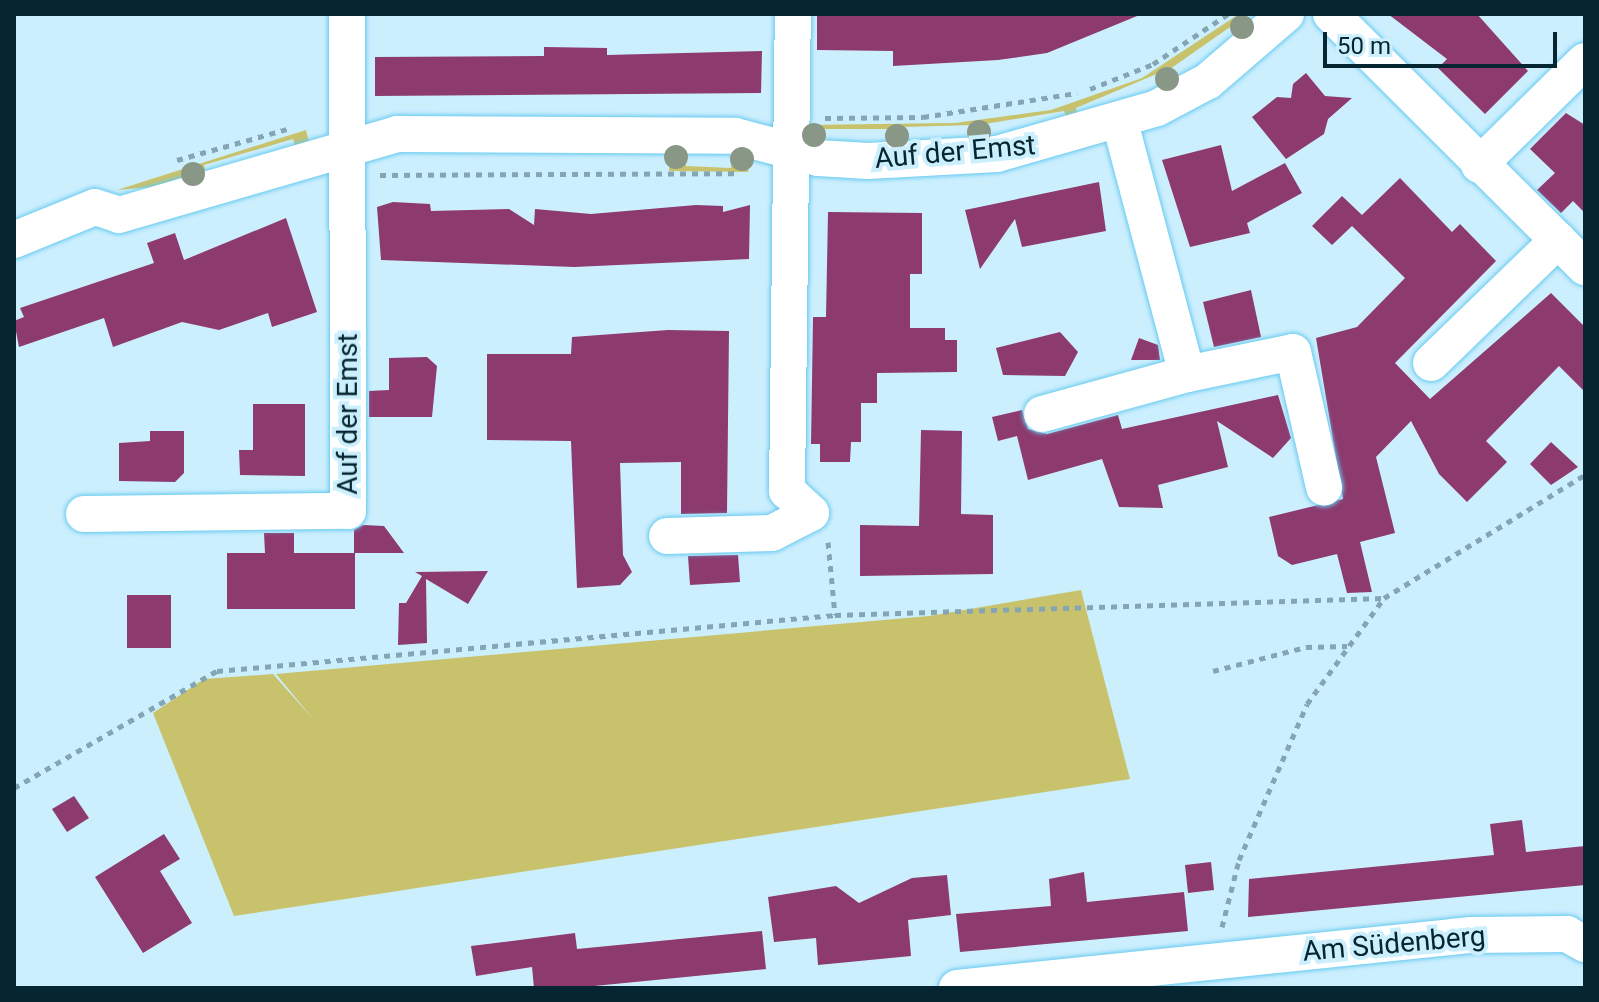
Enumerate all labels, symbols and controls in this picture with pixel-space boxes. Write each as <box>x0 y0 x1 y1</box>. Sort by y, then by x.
scale bar <box>1327 16 1561 66</box>
text: 50 m <box>1337 32 1391 60</box>
street label: Auf der Emst <box>873 128 1037 176</box>
street label: Auf der Emst <box>331 333 365 495</box>
street label: Am Südenberg <box>1301 919 1487 969</box>

